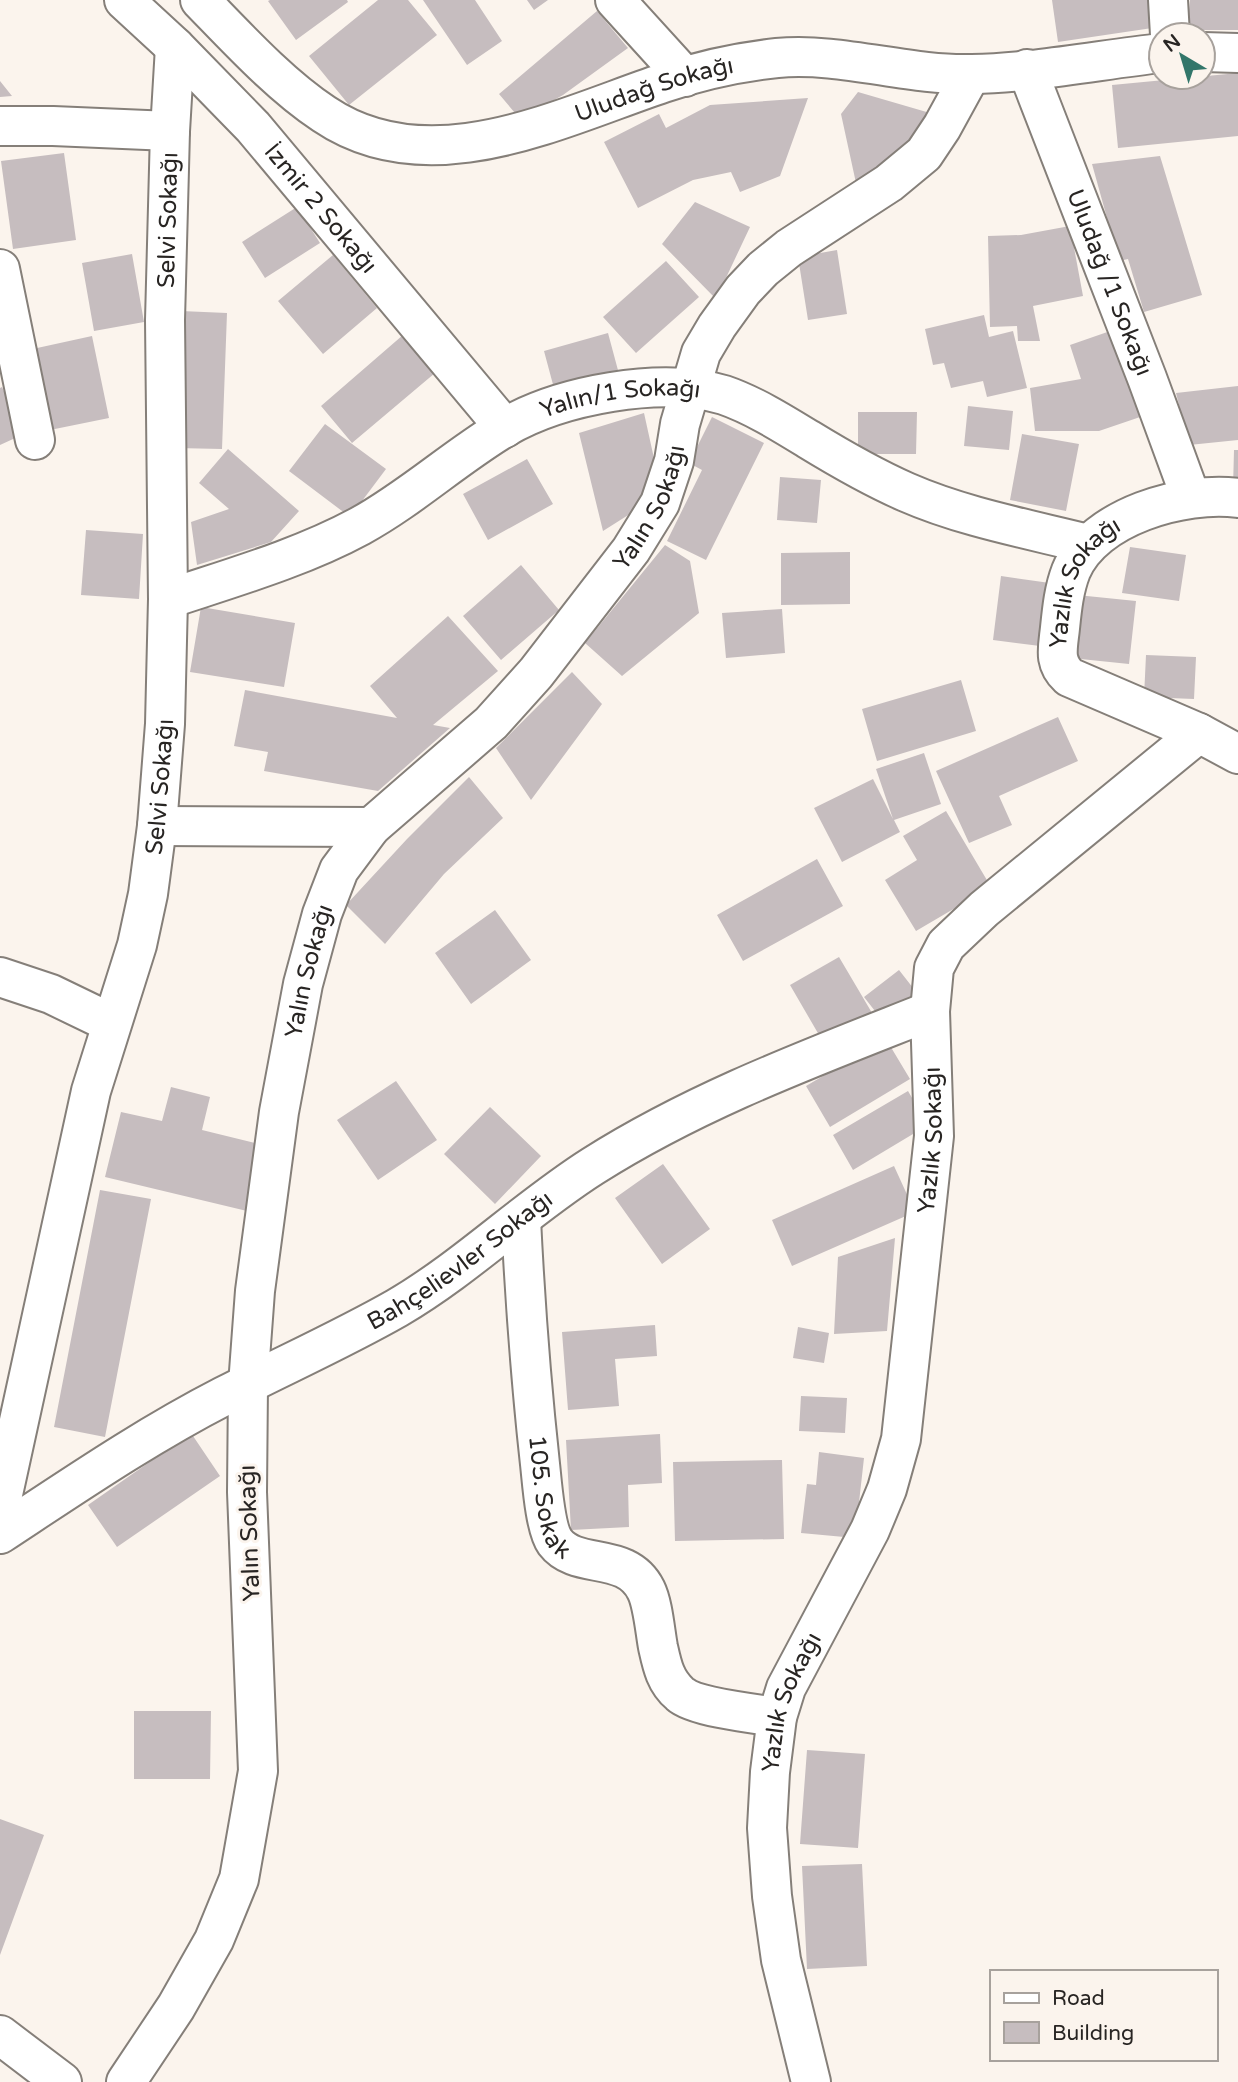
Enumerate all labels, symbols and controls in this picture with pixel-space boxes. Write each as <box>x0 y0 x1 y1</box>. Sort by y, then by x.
north arrow <box>1147 21 1217 91</box>
text: N <box>1159 30 1185 57</box>
street label: Uludağ Sokağı <box>571 51 736 129</box>
street label: İzmir 2 Sokağı <box>258 138 383 279</box>
street label: Selvi Sokağı <box>152 152 184 289</box>
street label: Uludağ /1 Sokağı <box>1060 185 1159 380</box>
street label: Yalın/1 Sokağı <box>536 373 702 425</box>
street label: Yalın Sokağı <box>607 443 691 576</box>
street label: Yazlık Sokağı <box>1044 511 1126 650</box>
street label: Selvi Sokağı <box>139 719 180 856</box>
street label: Yalın Sokağı <box>279 900 339 1040</box>
street label: Yazlık Sokağı <box>912 1066 950 1215</box>
street label: Bahçelievler Sokağı <box>362 1185 558 1337</box>
street label: 105. Sokak <box>522 1434 576 1566</box>
street label: Yalın Sokağı <box>233 1464 266 1602</box>
street label: Yazlık Sokağı <box>756 1627 828 1774</box>
legend <box>990 1970 1217 2061</box>
text: Road <box>1052 1986 1105 2011</box>
text: Building <box>1052 2021 1134 2046</box>

